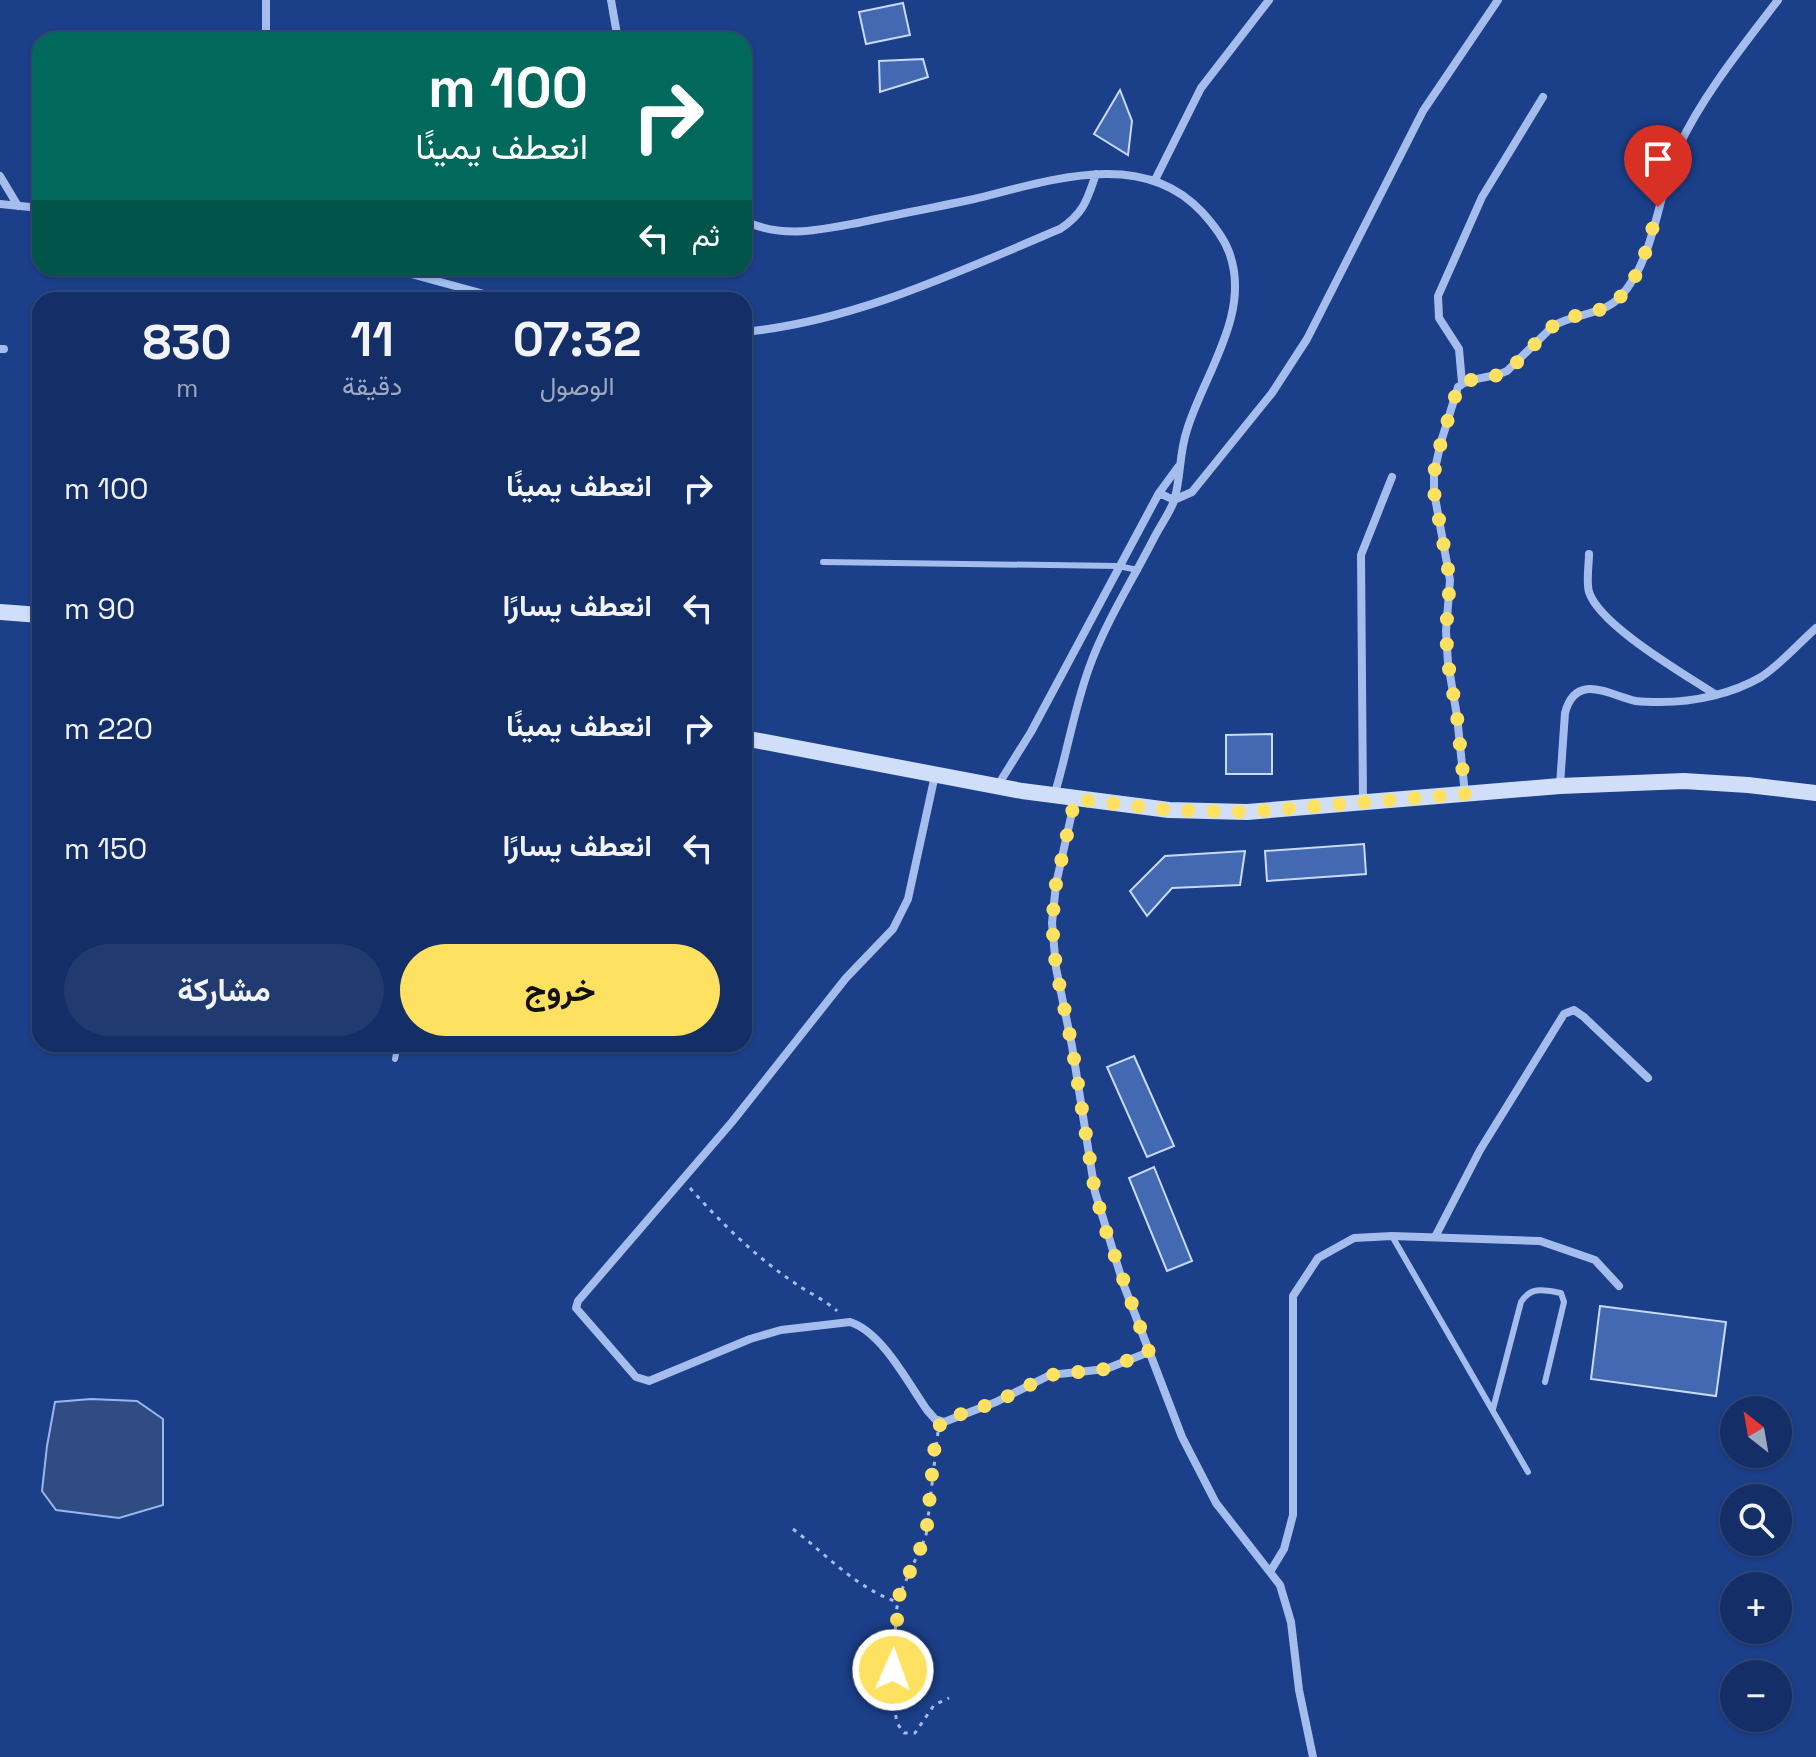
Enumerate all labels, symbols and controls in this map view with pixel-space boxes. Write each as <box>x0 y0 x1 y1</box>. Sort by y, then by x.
text: 100 m <box>428 52 588 123</box>
icon: right <box>616 64 720 168</box>
text: انعطف يمينًا <box>415 124 588 170</box>
pin <box>1624 125 1692 207</box>
icon: arrive <box>1636 137 1680 181</box>
icon: left <box>632 216 676 260</box>
text: ثم <box>692 216 720 255</box>
text: 11 <box>350 309 394 370</box>
text: 07:32 <box>513 309 642 370</box>
text: 830 <box>143 312 232 373</box>
text: دقيقة <box>342 369 402 403</box>
text: الوصول <box>540 369 615 403</box>
text: m <box>176 371 198 405</box>
text: انعطف يمينًا <box>506 466 652 505</box>
icon: right <box>676 466 720 510</box>
text: 100 m <box>64 469 149 508</box>
text: انعطف يسارًا <box>502 586 652 625</box>
icon: left <box>676 586 720 630</box>
text: 90 m <box>64 589 135 628</box>
text: انعطف يمينًا <box>506 706 652 745</box>
icon: right <box>676 706 720 750</box>
text: 220 m <box>64 709 153 748</box>
text: انعطف يسارًا <box>502 826 652 865</box>
icon: left <box>676 826 720 870</box>
text: 150 m <box>64 829 147 868</box>
button: مشاركة <box>64 944 384 1036</box>
button: خروج <box>400 944 720 1036</box>
north arrow <box>1720 1396 1792 1468</box>
map controls <box>1720 1396 1792 1732</box>
button: search <box>1720 1484 1792 1556</box>
button: + <box>1720 1572 1792 1644</box>
position arrow <box>851 1628 935 1712</box>
button: − <box>1720 1660 1792 1732</box>

